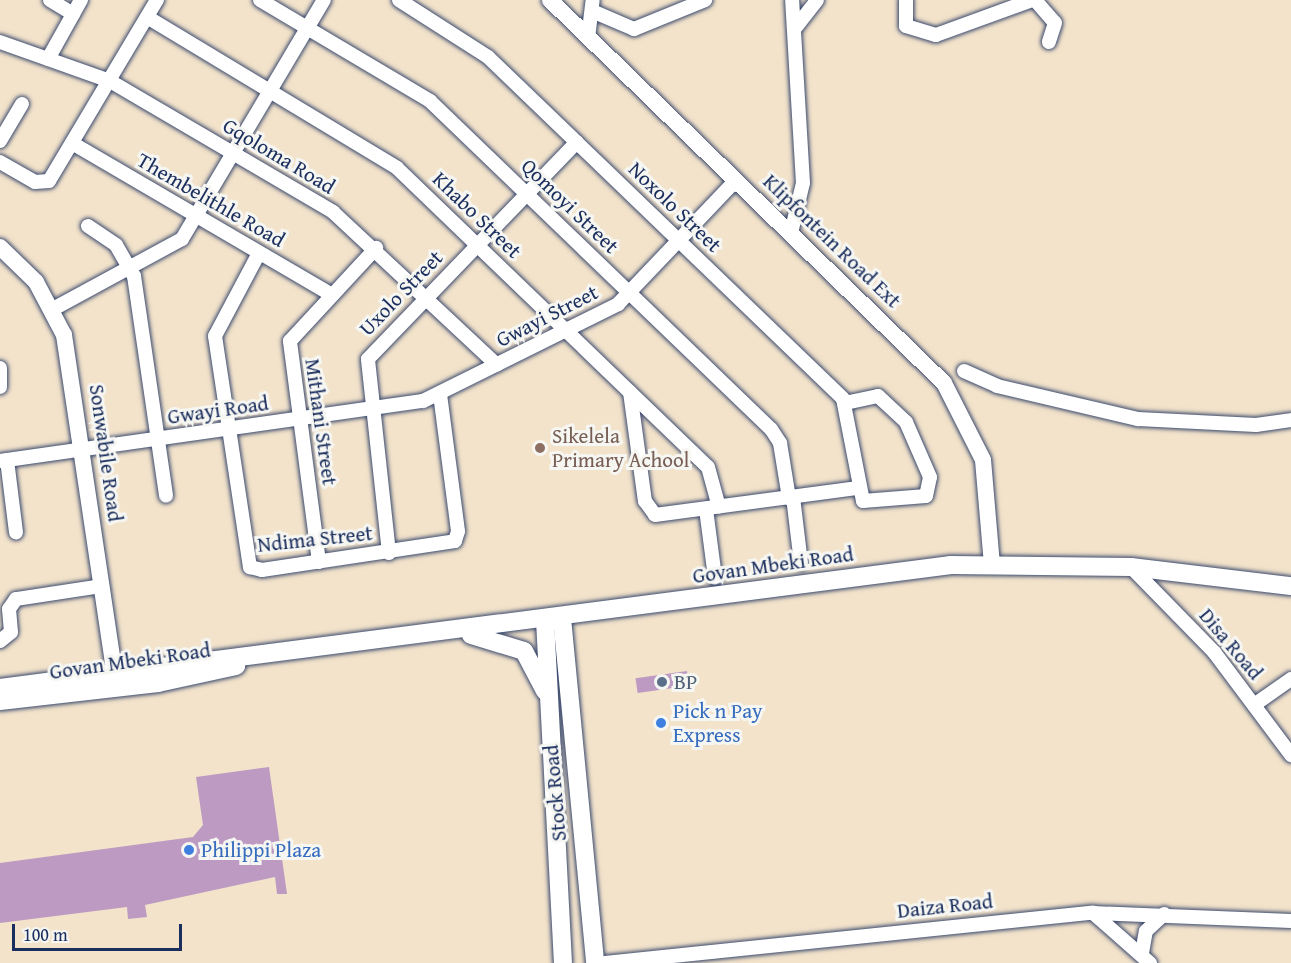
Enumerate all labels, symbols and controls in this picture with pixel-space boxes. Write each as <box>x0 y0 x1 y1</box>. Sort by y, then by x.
street label: Gqoloma Road <box>218 113 340 199</box>
street label: Thembelithle Road <box>133 147 289 253</box>
street label: Qomoyi Street <box>516 153 624 259</box>
street label: Noxolo Street <box>623 156 727 258</box>
street label: Khabo Street <box>427 167 527 263</box>
street label: Klipfontein Road Ext <box>758 169 906 313</box>
street label: Uxolo Street <box>354 245 448 341</box>
street label: Gwayi Street <box>492 280 602 352</box>
street label: Mithani Street <box>300 357 342 487</box>
street label: Sonwabile Road <box>84 383 128 523</box>
street label: Gwayi Road <box>166 390 270 430</box>
place label: Sikelela Primary Achool <box>552 423 690 473</box>
marker: Sikelela Primary Achool <box>533 441 547 455</box>
street label: Ndima Street <box>256 520 374 558</box>
street label: Govan Mbeki Road <box>691 541 855 589</box>
street label: Disa Road <box>1194 603 1268 685</box>
street label: Govan Mbeki Road <box>48 637 212 685</box>
place label: BP <box>674 669 697 695</box>
marker: BP <box>655 675 669 689</box>
place label: Pick n Pay Express <box>673 698 763 748</box>
marker: Pick n Pay Express <box>654 716 668 730</box>
street label: Stock Road <box>538 744 572 842</box>
place label: Philippi Plaza <box>201 837 321 863</box>
marker: Philippi Plaza <box>182 843 196 857</box>
street label: Daiza Road <box>896 888 994 924</box>
scale bar <box>15 912 184 950</box>
text: 100 m <box>23 921 68 948</box>

